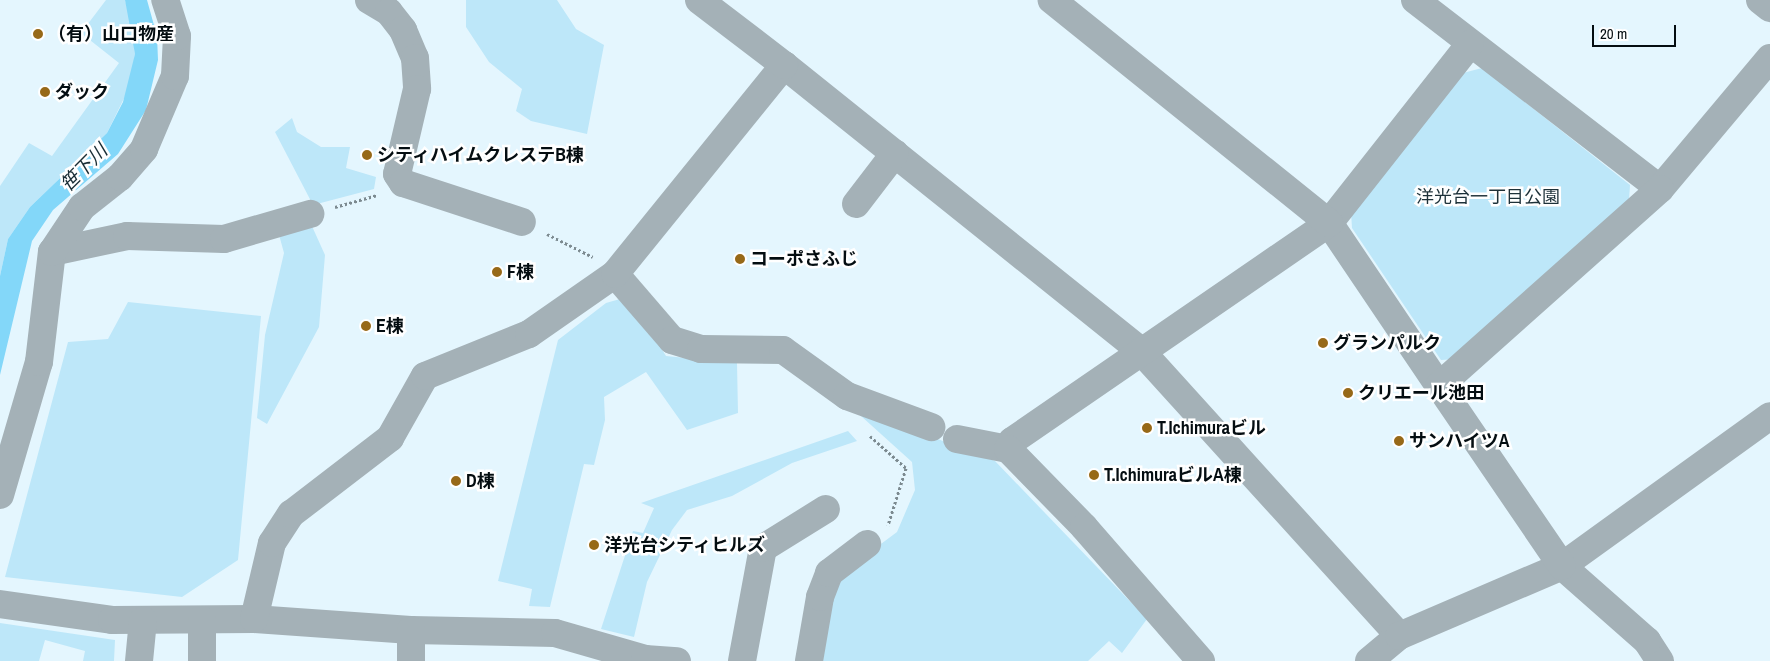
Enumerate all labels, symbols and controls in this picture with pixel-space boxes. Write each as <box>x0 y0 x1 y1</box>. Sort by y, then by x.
scale bar <box>1595 15 1679 47</box>
place label: （有）山口物産 <box>48 23 174 45</box>
text: 20 m <box>1600 23 1627 44</box>
marker: （有）山口物産 <box>32 28 44 40</box>
place label: ダック <box>55 81 109 103</box>
marker: ダック <box>39 86 51 98</box>
water label: 笹下川 <box>56 140 112 196</box>
place label: シティハイムクレステB棟 <box>377 144 586 166</box>
marker: シティハイムクレステB棟 <box>361 149 373 161</box>
park label: 洋光台一丁目公園 <box>1416 186 1560 208</box>
place label: コーポさふじ <box>750 248 858 270</box>
marker: コーポさふじ <box>734 253 746 265</box>
place label: F棟 <box>507 261 534 283</box>
marker: F棟 <box>491 266 503 278</box>
place label: E棟 <box>376 315 404 337</box>
marker: E棟 <box>360 320 372 332</box>
place label: グランパルク <box>1333 332 1441 354</box>
marker: グランパルク <box>1317 337 1329 349</box>
place label: クリエール池田 <box>1358 382 1484 404</box>
marker: クリエール池田 <box>1342 387 1354 399</box>
place label: T.Ichimuraビル <box>1157 417 1266 439</box>
marker: T.Ichimuraビル <box>1141 422 1153 434</box>
place label: サンハイツA <box>1409 430 1510 452</box>
marker: サンハイツA <box>1393 435 1405 447</box>
place label: T.IchimuraビルA棟 <box>1104 464 1242 486</box>
marker: T.IchimuraビルA棟 <box>1088 469 1100 481</box>
place label: D棟 <box>466 470 495 492</box>
marker: D棟 <box>450 475 462 487</box>
place label: 洋光台シティヒルズ <box>604 534 766 556</box>
marker: 洋光台シティヒルズ <box>588 539 600 551</box>

